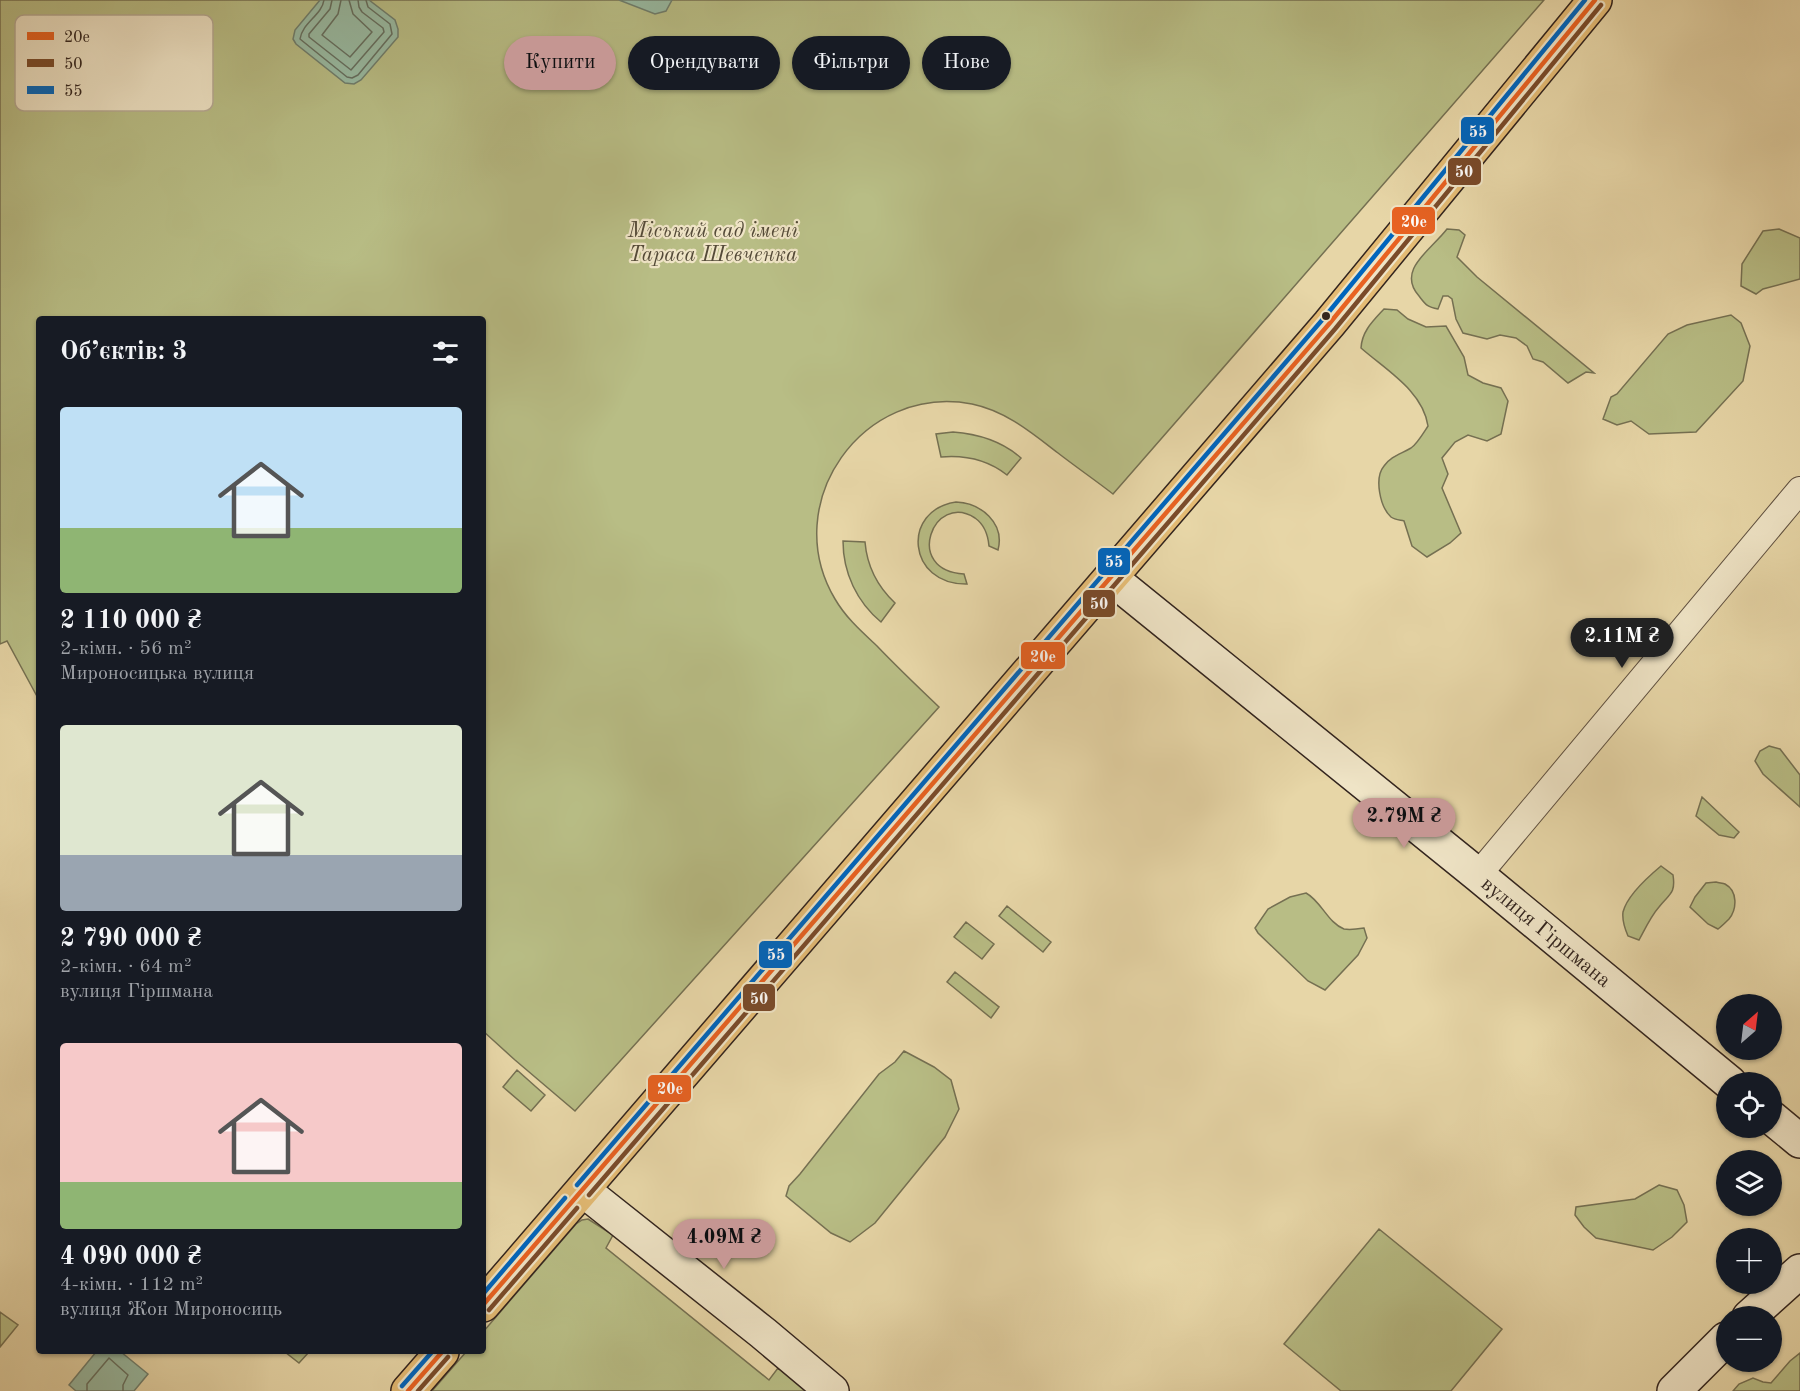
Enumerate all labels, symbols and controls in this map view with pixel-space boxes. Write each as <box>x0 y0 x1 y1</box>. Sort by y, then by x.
legend <box>15 15 213 111</box>
text: 20е <box>64 30 90 46</box>
chip: Купити <box>504 36 616 90</box>
chip: Орендувати <box>628 36 780 90</box>
chip: Фільтри <box>792 36 910 90</box>
chip: Нове <box>922 36 1011 90</box>
text: 50 <box>64 57 83 73</box>
text: 55 <box>64 84 83 100</box>
line badge: 55 <box>1460 116 1495 145</box>
text: 55 <box>1469 125 1487 141</box>
line badge: 50 <box>1447 157 1482 186</box>
text: 50 <box>1455 165 1473 181</box>
line badge: 20е <box>1391 206 1436 235</box>
text: 20е <box>1401 215 1427 231</box>
park label: Міський сад імені Тараса Шевченка <box>627 221 798 266</box>
unlabelled marker <box>1320 310 1332 322</box>
icon: filters <box>429 336 462 369</box>
text: Об’єктів: 3 <box>60 339 187 365</box>
icon: home <box>207 446 315 554</box>
line badge: 55 <box>1097 547 1131 576</box>
text: 55 <box>1105 555 1123 571</box>
line badge: 50 <box>1082 589 1116 618</box>
text: 50 <box>1090 597 1108 613</box>
text: 2 110 000 ₴ <box>60 608 202 634</box>
pin: 2.11M ₴ <box>1567 618 1677 669</box>
text: 2.11M ₴ <box>1585 627 1659 647</box>
text: 2-кімн. · 56 m² <box>60 639 192 659</box>
line badge: 20е <box>1020 641 1066 670</box>
text: 20е <box>1030 650 1056 666</box>
text: Мироносицька вулиця <box>60 664 254 684</box>
icon: home <box>207 764 315 872</box>
pin: 2.79M ₴ <box>1349 798 1459 849</box>
text: 2.79M ₴ <box>1367 807 1441 827</box>
street label: вулиця Гіршмана <box>1477 873 1614 992</box>
text: 2 790 000 ₴ <box>60 926 202 952</box>
line badge: 55 <box>758 940 793 969</box>
text: 55 <box>767 948 785 964</box>
text: 2-кімн. · 64 m² <box>60 957 192 977</box>
text: вулиця Гіршмана <box>60 982 213 1002</box>
line badge: 50 <box>742 983 776 1012</box>
text: 50 <box>750 992 768 1008</box>
north arrow <box>1716 994 1782 1060</box>
map controls <box>1716 994 1782 1372</box>
button: locate <box>1716 1072 1782 1138</box>
line badge: 20е <box>647 1074 692 1103</box>
icon: home <box>207 1082 315 1190</box>
text: 20е <box>657 1082 683 1098</box>
button: layers <box>1716 1150 1782 1216</box>
pin: 4.09M ₴ <box>669 1219 779 1270</box>
text: 4.09M ₴ <box>687 1228 761 1248</box>
button: + <box>1716 1228 1782 1294</box>
text: 4 090 000 ₴ <box>60 1244 202 1270</box>
text: 4-кімн. · 112 m² <box>60 1275 203 1295</box>
text: вулиця Жон Мироносиць <box>60 1300 282 1320</box>
button: − <box>1716 1306 1782 1372</box>

